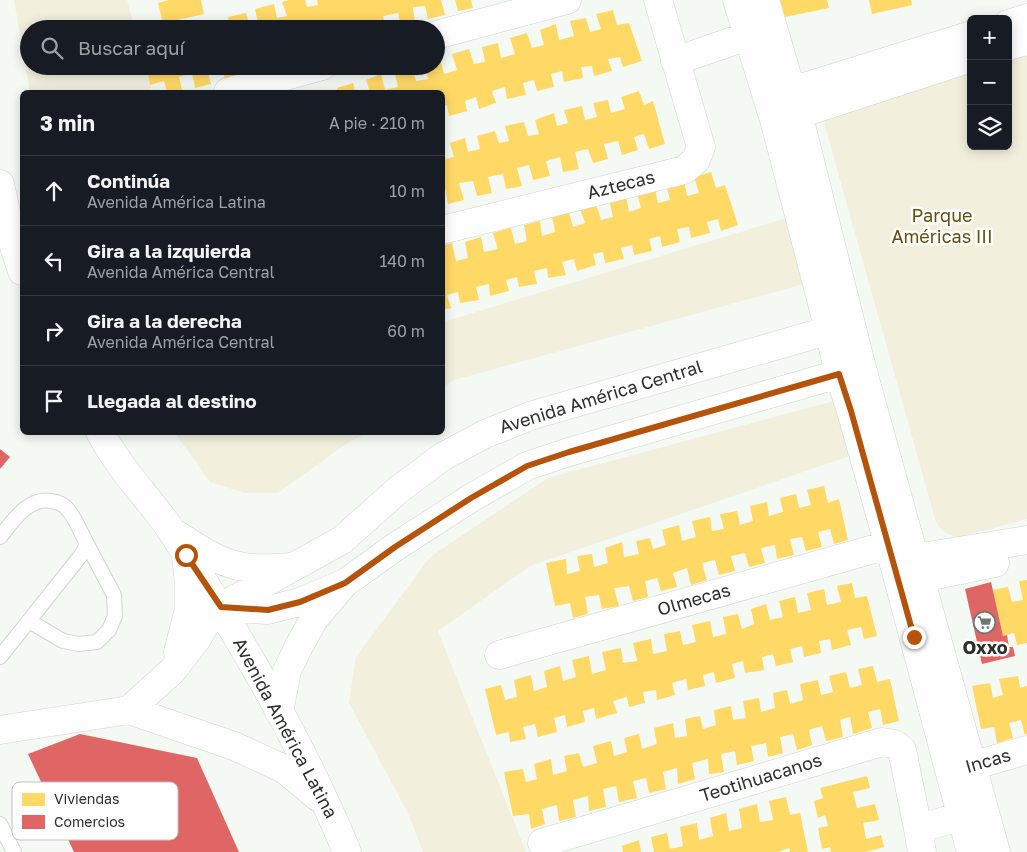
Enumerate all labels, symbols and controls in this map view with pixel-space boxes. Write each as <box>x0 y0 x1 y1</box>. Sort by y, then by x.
map controls <box>967 15 1012 150</box>
button: + <box>967 15 1012 60</box>
search box <box>20 20 445 75</box>
icon: search <box>38 34 66 62</box>
text: Buscar aquí <box>78 36 185 59</box>
button: − <box>967 60 1012 105</box>
button: layers <box>967 105 1012 150</box>
text: 3 min <box>40 110 95 136</box>
text: A pie · 210 m <box>329 113 425 133</box>
street label: Aztecas <box>585 165 657 203</box>
text: Continúa <box>87 169 170 192</box>
icon: ahead <box>40 177 68 205</box>
text: 10 m <box>389 181 425 201</box>
text: Avenida América Latina <box>87 192 266 212</box>
park label: Parque Américas III <box>891 204 993 247</box>
text: Gira a la izquierda <box>87 239 251 262</box>
icon: left <box>40 247 68 275</box>
text: 140 m <box>379 251 425 271</box>
text: Avenida América Central <box>87 262 275 282</box>
text: Gira a la derecha <box>87 309 242 332</box>
icon: right <box>40 317 68 345</box>
text: 60 m <box>387 321 425 341</box>
text: Avenida América Central <box>87 332 275 352</box>
street label: Avenida América Central <box>497 355 705 437</box>
icon: arrive <box>40 387 68 415</box>
text: Llegada al destino <box>87 389 257 412</box>
route start <box>175 544 198 567</box>
street label: Olmecas <box>655 578 733 620</box>
supermarket icon: Oxxo <box>973 611 997 635</box>
route end <box>903 626 926 649</box>
street label: Avenida América Latina <box>229 634 343 822</box>
place label: Oxxo <box>962 636 1008 658</box>
street label: Incas <box>962 743 1013 777</box>
street label: Teotihuacanos <box>697 748 824 806</box>
legend <box>12 782 178 840</box>
text: Viviendas <box>54 790 119 807</box>
text: Comercios <box>54 813 125 830</box>

